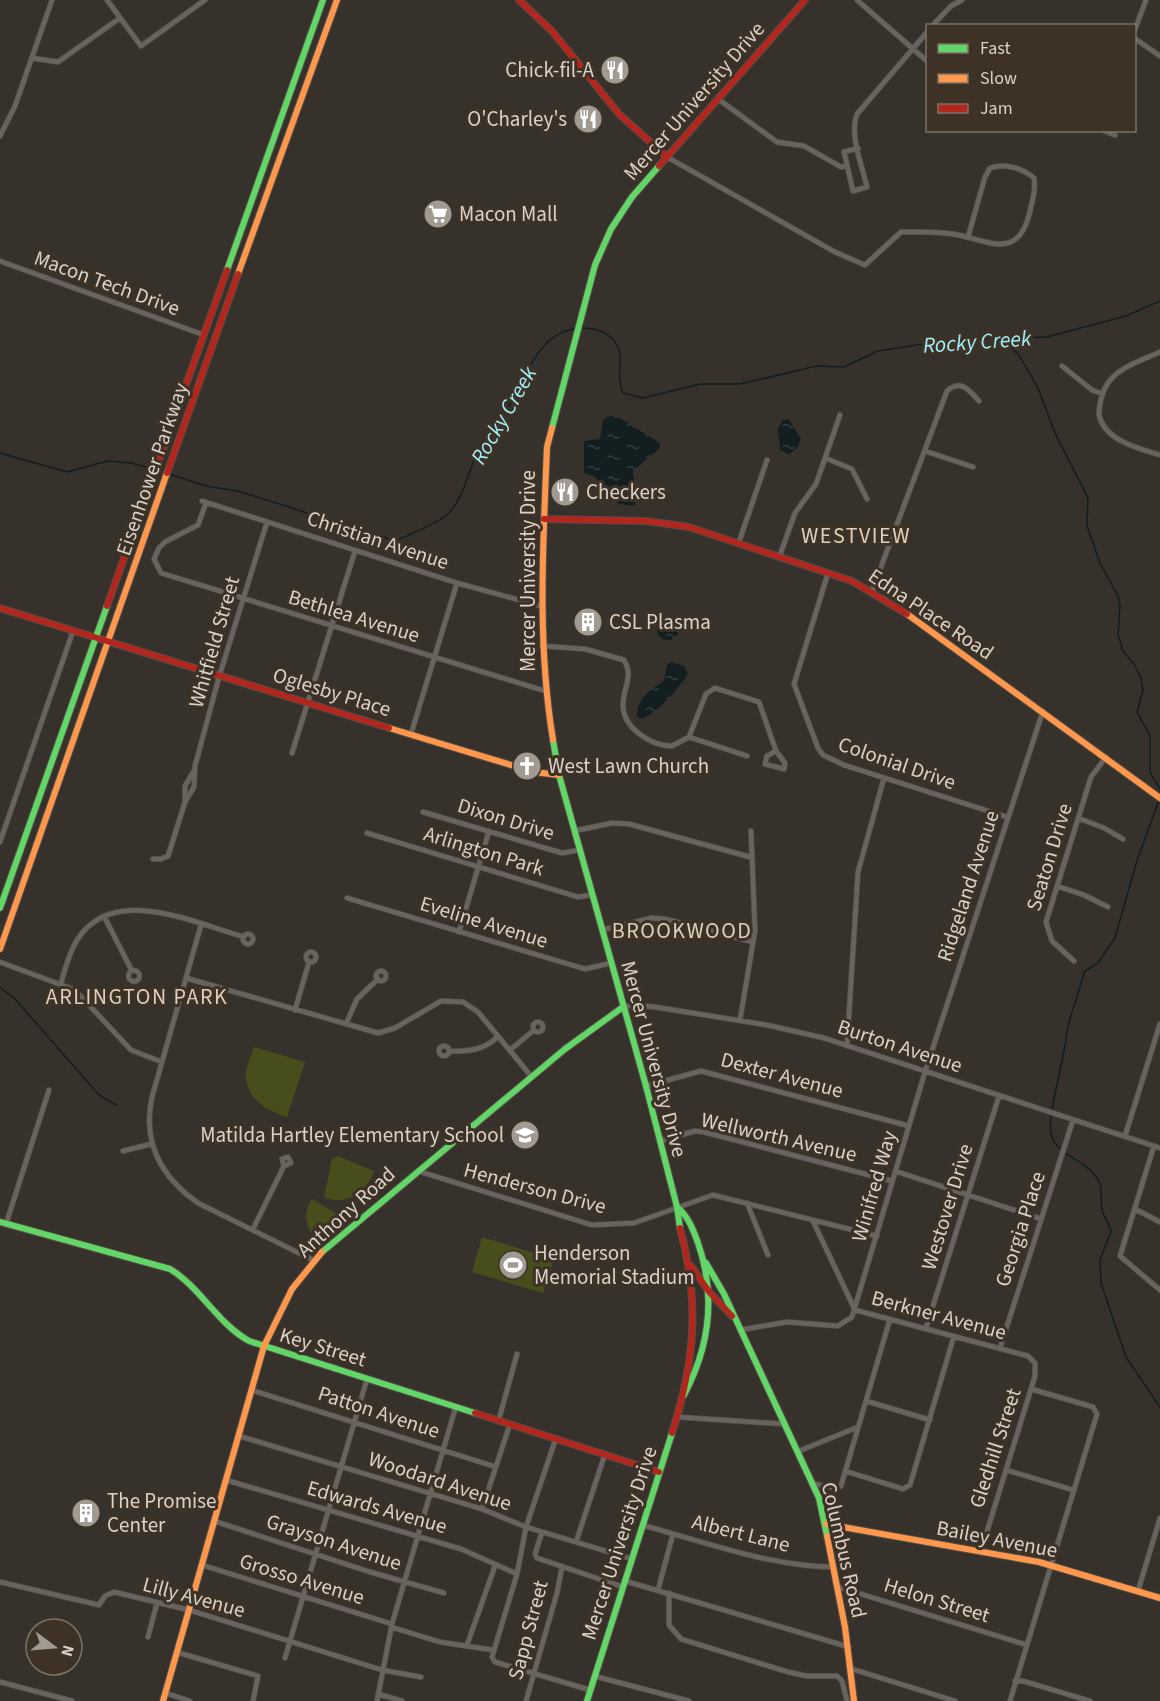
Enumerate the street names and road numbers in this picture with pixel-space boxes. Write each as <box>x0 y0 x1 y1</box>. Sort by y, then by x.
street label: Mercer University Drive <box>616 15 772 187</box>
street label: Macon Tech Drive <box>30 243 184 323</box>
street label: Eisenhower Parkway <box>108 378 196 560</box>
street label: Mercer University Drive <box>513 470 543 672</box>
street label: Christian Avenue <box>303 503 453 577</box>
street label: Edna Place Road <box>862 561 1000 667</box>
street label: Whitfield Street <box>181 573 247 711</box>
street label: Bethlea Avenue <box>285 582 423 650</box>
street label: Oglesby Place <box>269 660 395 724</box>
street label: Colonial Drive <box>834 729 960 797</box>
street label: Dixon Drive <box>454 790 558 848</box>
street label: Seaton Drive <box>1018 800 1080 914</box>
street label: Ridgeland Avenue <box>929 806 1007 966</box>
street label: Arlington Park <box>420 818 548 884</box>
street label: Eveline Avenue <box>416 888 552 956</box>
street label: Mercer University Drive <box>613 958 695 1160</box>
street label: Burton Avenue <box>834 1012 966 1080</box>
street label: Dexter Avenue <box>718 1044 846 1106</box>
street label: Wellworth Avenue <box>698 1105 860 1169</box>
street label: Winifred Way <box>844 1127 904 1245</box>
street label: Westover Drive <box>914 1140 980 1274</box>
street label: Henderson Drive <box>460 1155 610 1221</box>
street label: Anthony Road <box>290 1160 402 1264</box>
street label: Georgia Place <box>987 1167 1053 1291</box>
street label: Berkner Avenue <box>868 1283 1010 1347</box>
street label: Key Street <box>276 1320 370 1374</box>
street label: Patton Avenue <box>314 1378 444 1446</box>
street label: Gledhill Street <box>961 1384 1029 1512</box>
street label: Mercer University Drive <box>574 1442 664 1644</box>
street label: Woodard Avenue <box>364 1444 516 1518</box>
street label: Edwards Avenue <box>303 1473 451 1541</box>
street label: Columbus Road <box>814 1479 874 1621</box>
street label: Grayson Avenue <box>262 1506 406 1578</box>
street label: Albert Lane <box>689 1506 793 1560</box>
street label: Bailey Avenue <box>934 1513 1060 1565</box>
street label: Grosso Avenue <box>236 1546 368 1612</box>
street label: Lilly Avenue <box>139 1569 249 1625</box>
street label: Helon Street <box>880 1570 994 1630</box>
street label: Sapp Street <box>500 1577 556 1683</box>

